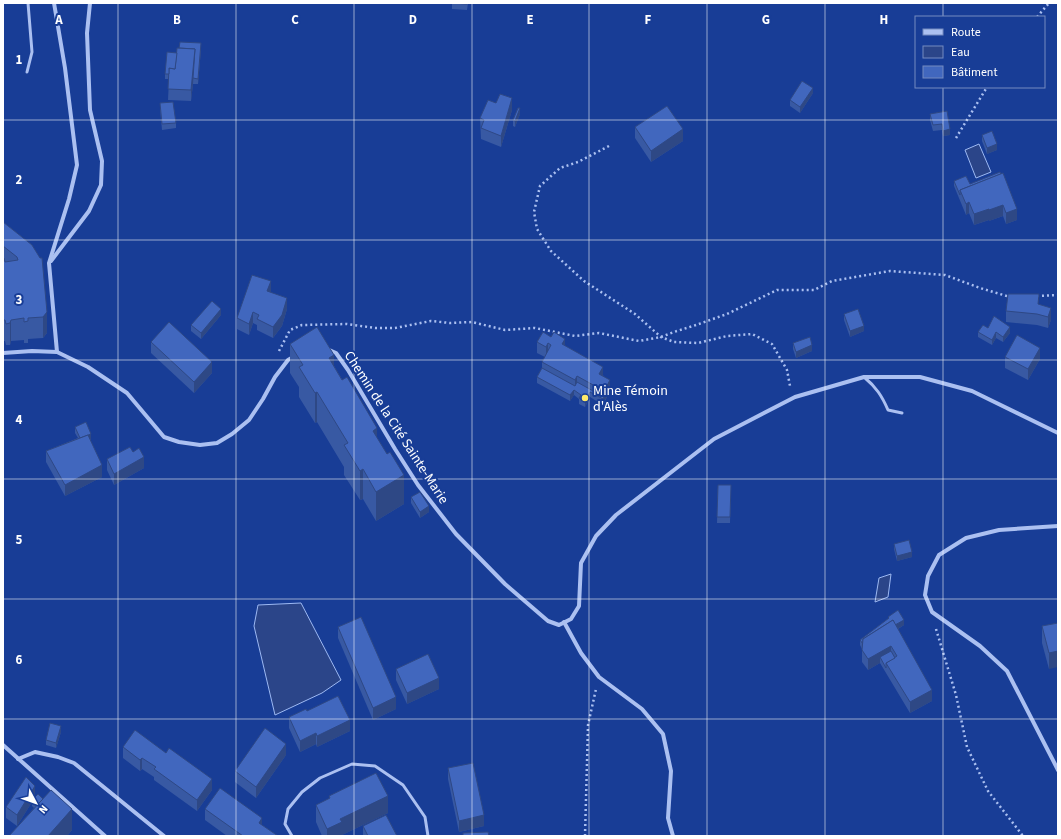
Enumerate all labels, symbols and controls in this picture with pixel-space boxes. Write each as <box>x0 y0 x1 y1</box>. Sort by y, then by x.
text: A <box>54 11 63 29</box>
text: B <box>173 11 181 29</box>
text: C <box>291 11 299 29</box>
text: D <box>409 11 417 29</box>
text: E <box>526 11 534 29</box>
text: F <box>645 11 652 29</box>
text: G <box>762 11 770 29</box>
text: H <box>880 11 888 29</box>
legend <box>915 16 1045 88</box>
text: Route <box>951 24 981 41</box>
text: Eau <box>951 44 970 61</box>
text: 1 <box>16 51 23 69</box>
text: Bâtiment <box>951 64 997 81</box>
text: 2 <box>16 171 23 189</box>
text: 3 <box>16 291 23 309</box>
street label: Chemin de la Cité Sainte-Marie <box>339 347 453 508</box>
place label: Mine Témoin d'Alès <box>593 381 668 417</box>
marker: Mine Témoin d'Alès <box>580 393 590 403</box>
text: 4 <box>16 411 23 429</box>
text: 5 <box>16 531 23 549</box>
text: 6 <box>16 651 23 669</box>
north arrow <box>16 783 56 823</box>
text: N <box>35 802 51 817</box>

